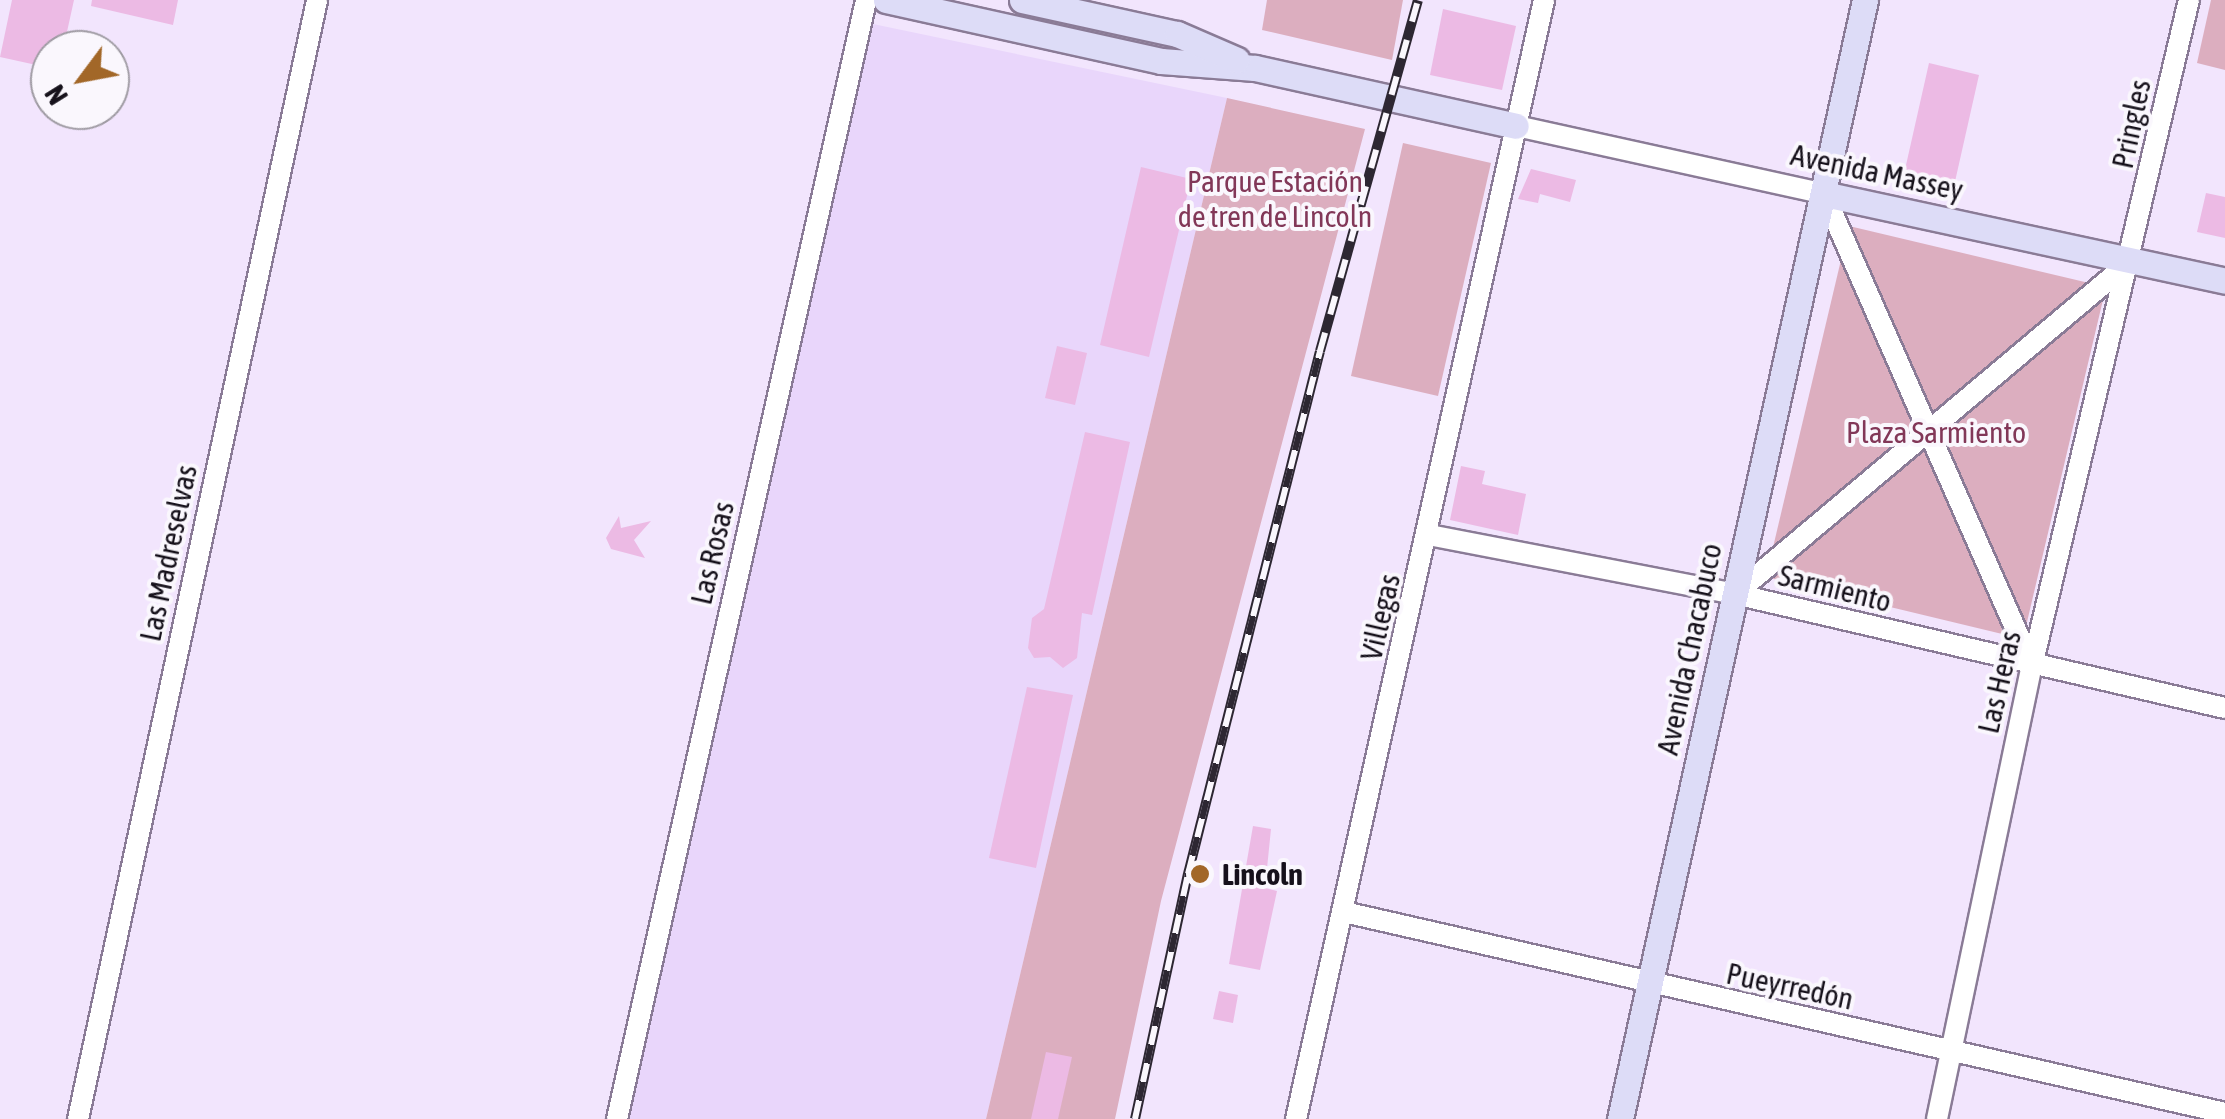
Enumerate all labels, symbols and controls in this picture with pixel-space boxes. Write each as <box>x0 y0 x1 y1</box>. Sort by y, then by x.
north arrow <box>30 30 130 130</box>
street label: Pringles <box>2104 76 2158 172</box>
text: N <box>38 79 74 110</box>
street label: Avenida Massey <box>1788 136 1966 208</box>
park label: Parque Estación de tren de Lincoln <box>1178 163 1372 234</box>
park label: Plaza Sarmiento <box>1846 414 2026 450</box>
street label: Las Madreselvas <box>132 461 204 645</box>
street label: Las Rosas <box>683 498 741 608</box>
street label: Avenida Chacabuco <box>1649 540 1729 758</box>
street label: Sarmiento <box>1775 557 1895 619</box>
street label: Villegas <box>1353 570 1407 664</box>
street label: Las Heras <box>1970 627 2028 737</box>
place label: Lincoln <box>1222 856 1303 892</box>
marker: Lincoln <box>1187 861 1213 887</box>
street label: Pueyrredón <box>1723 955 1857 1017</box>

